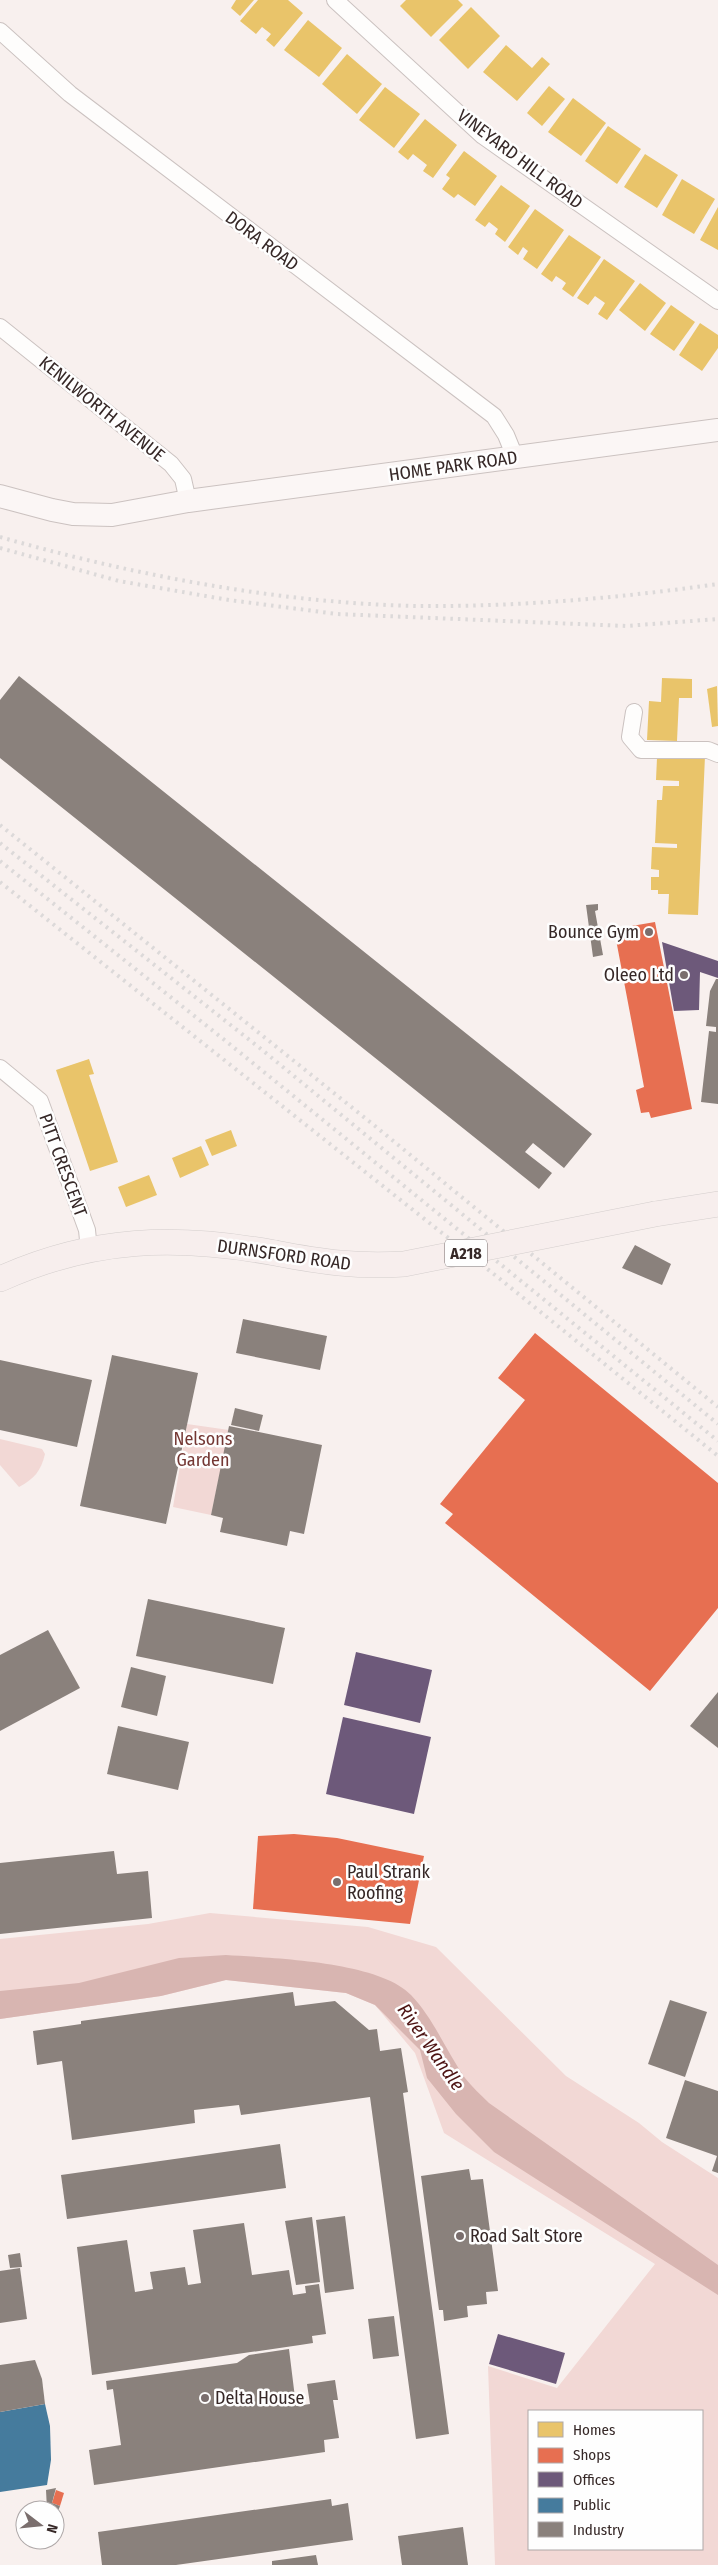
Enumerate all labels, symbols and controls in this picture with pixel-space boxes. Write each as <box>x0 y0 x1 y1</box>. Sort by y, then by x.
street label: VINEYARD HILL ROAD <box>453 105 587 213</box>
street label: DORA ROAD <box>221 206 303 276</box>
street label: KENILWORTH AVENUE <box>35 352 169 466</box>
street label: HOME PARK ROAD <box>387 446 519 486</box>
place label: Bounce Gym <box>548 921 639 943</box>
marker: Bounce Gym <box>643 926 655 938</box>
place label: Oleeo Ltd <box>604 964 674 986</box>
marker: Oleeo Ltd <box>678 969 690 981</box>
street label: PITT CRESCENT <box>34 1110 92 1220</box>
street label: DURNSFORD ROAD <box>216 1235 352 1275</box>
road number: A218 <box>445 1240 487 1266</box>
park label: Nelsons Garden <box>174 1428 233 1471</box>
place label: Paul Strank Roofing <box>347 1861 431 1904</box>
marker: Paul Strank Roofing <box>331 1876 343 1888</box>
water label: River Wandle <box>393 1999 469 2095</box>
place label: Road Salt Store <box>470 2225 583 2247</box>
marker: Road Salt Store <box>454 2230 466 2242</box>
place label: Delta House <box>215 2387 304 2409</box>
marker: Delta House <box>199 2392 211 2404</box>
legend <box>528 2410 703 2550</box>
text: Homes <box>573 2421 615 2439</box>
text: Shops <box>573 2446 611 2464</box>
text: Offices <box>573 2471 615 2489</box>
text: Public <box>573 2496 611 2514</box>
north arrow <box>15 2500 65 2550</box>
text: Industry <box>573 2521 624 2539</box>
text: N <box>43 2522 61 2535</box>

